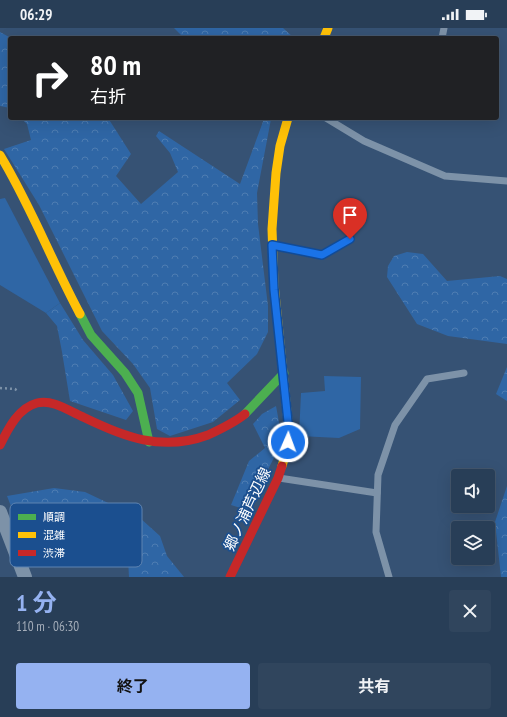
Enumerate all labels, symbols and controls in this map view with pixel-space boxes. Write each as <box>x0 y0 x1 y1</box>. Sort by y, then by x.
text: 06:29 <box>20 5 52 24</box>
text: 80 m <box>90 46 141 83</box>
icon: right <box>24 52 76 104</box>
text: 右折 <box>90 85 126 108</box>
pin <box>333 198 367 239</box>
icon: arrive <box>339 204 361 226</box>
position arrow <box>267 421 309 463</box>
street label: 郷ノ浦芦辺線 <box>219 464 275 554</box>
map controls <box>451 469 495 565</box>
button: sound <box>451 469 495 513</box>
legend <box>10 503 142 567</box>
text: 順調 <box>43 510 65 524</box>
button: layers <box>451 521 495 565</box>
text: 混雑 <box>43 528 65 542</box>
text: 渋滞 <box>43 546 65 560</box>
text: 1 分 <box>16 587 56 618</box>
button: close <box>449 590 491 632</box>
text: 110 m · 06:30 <box>16 618 79 635</box>
button: 終了 <box>16 663 250 709</box>
button: 共有 <box>258 663 491 709</box>

